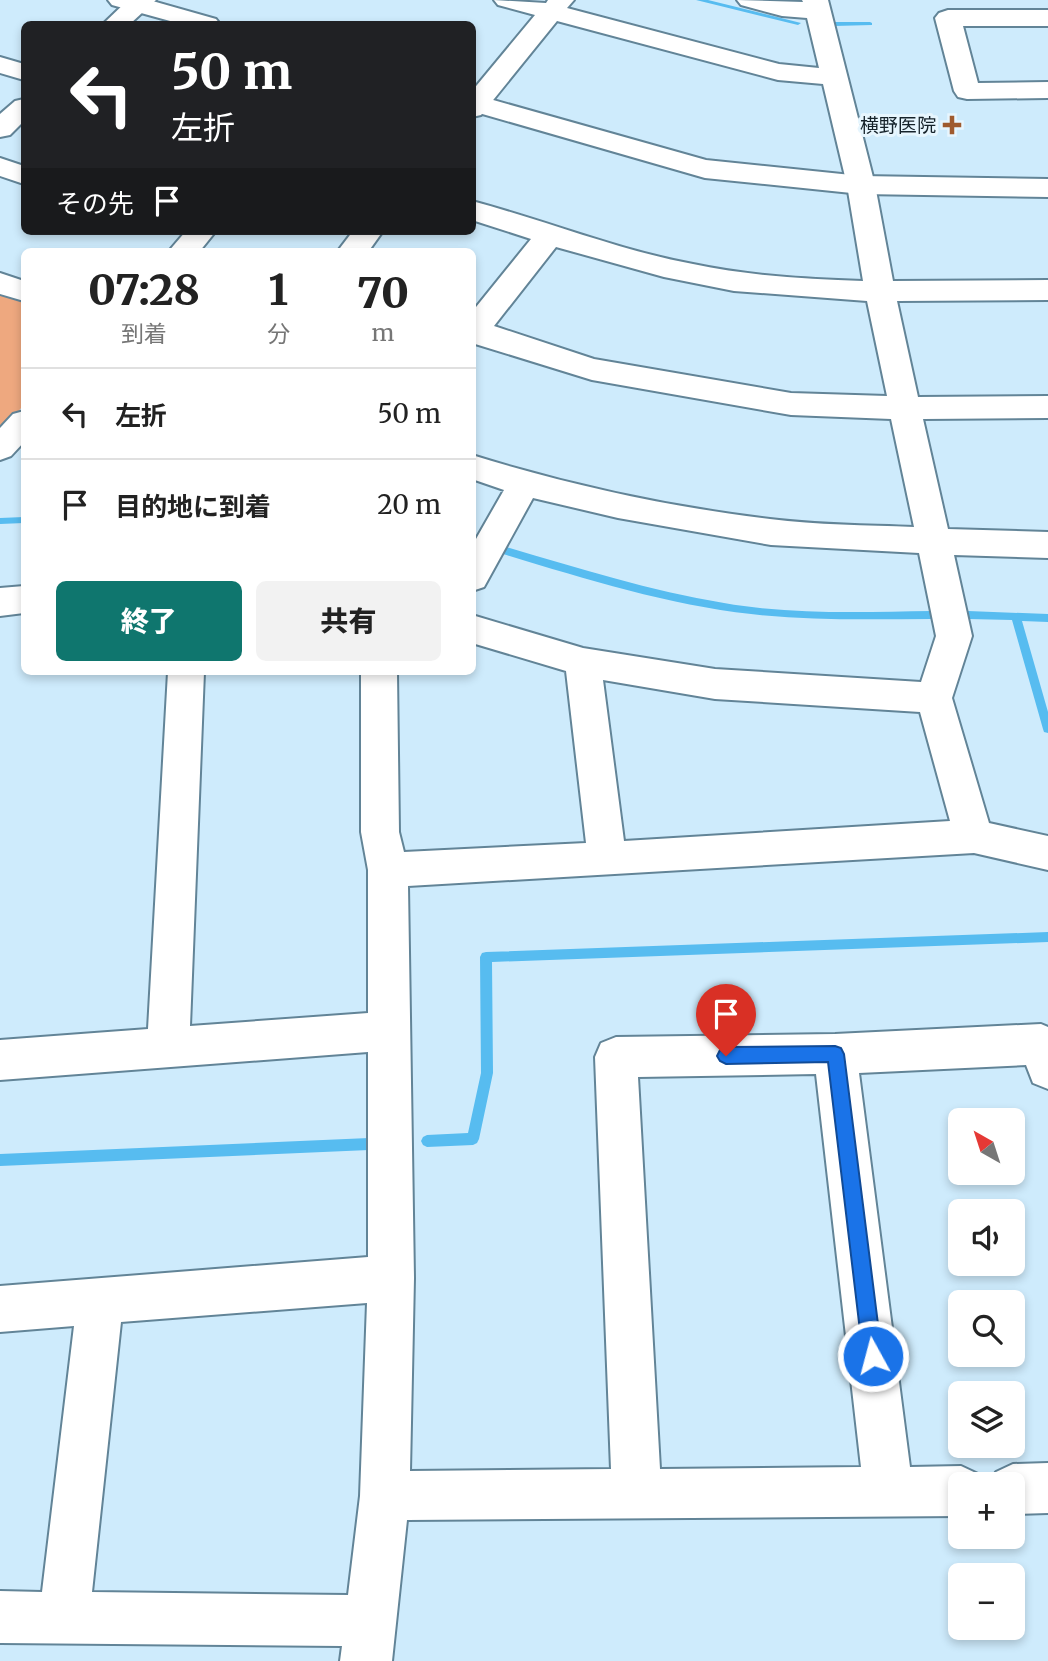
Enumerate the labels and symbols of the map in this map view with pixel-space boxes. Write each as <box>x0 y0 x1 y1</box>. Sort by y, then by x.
place label: 横野医院 <box>860 113 936 137</box>
marker: 横野医院 <box>942 115 962 135</box>
pin <box>696 984 756 1056</box>
north arrow <box>948 1108 1026 1185</box>
position arrow <box>836 1319 910 1393</box>

